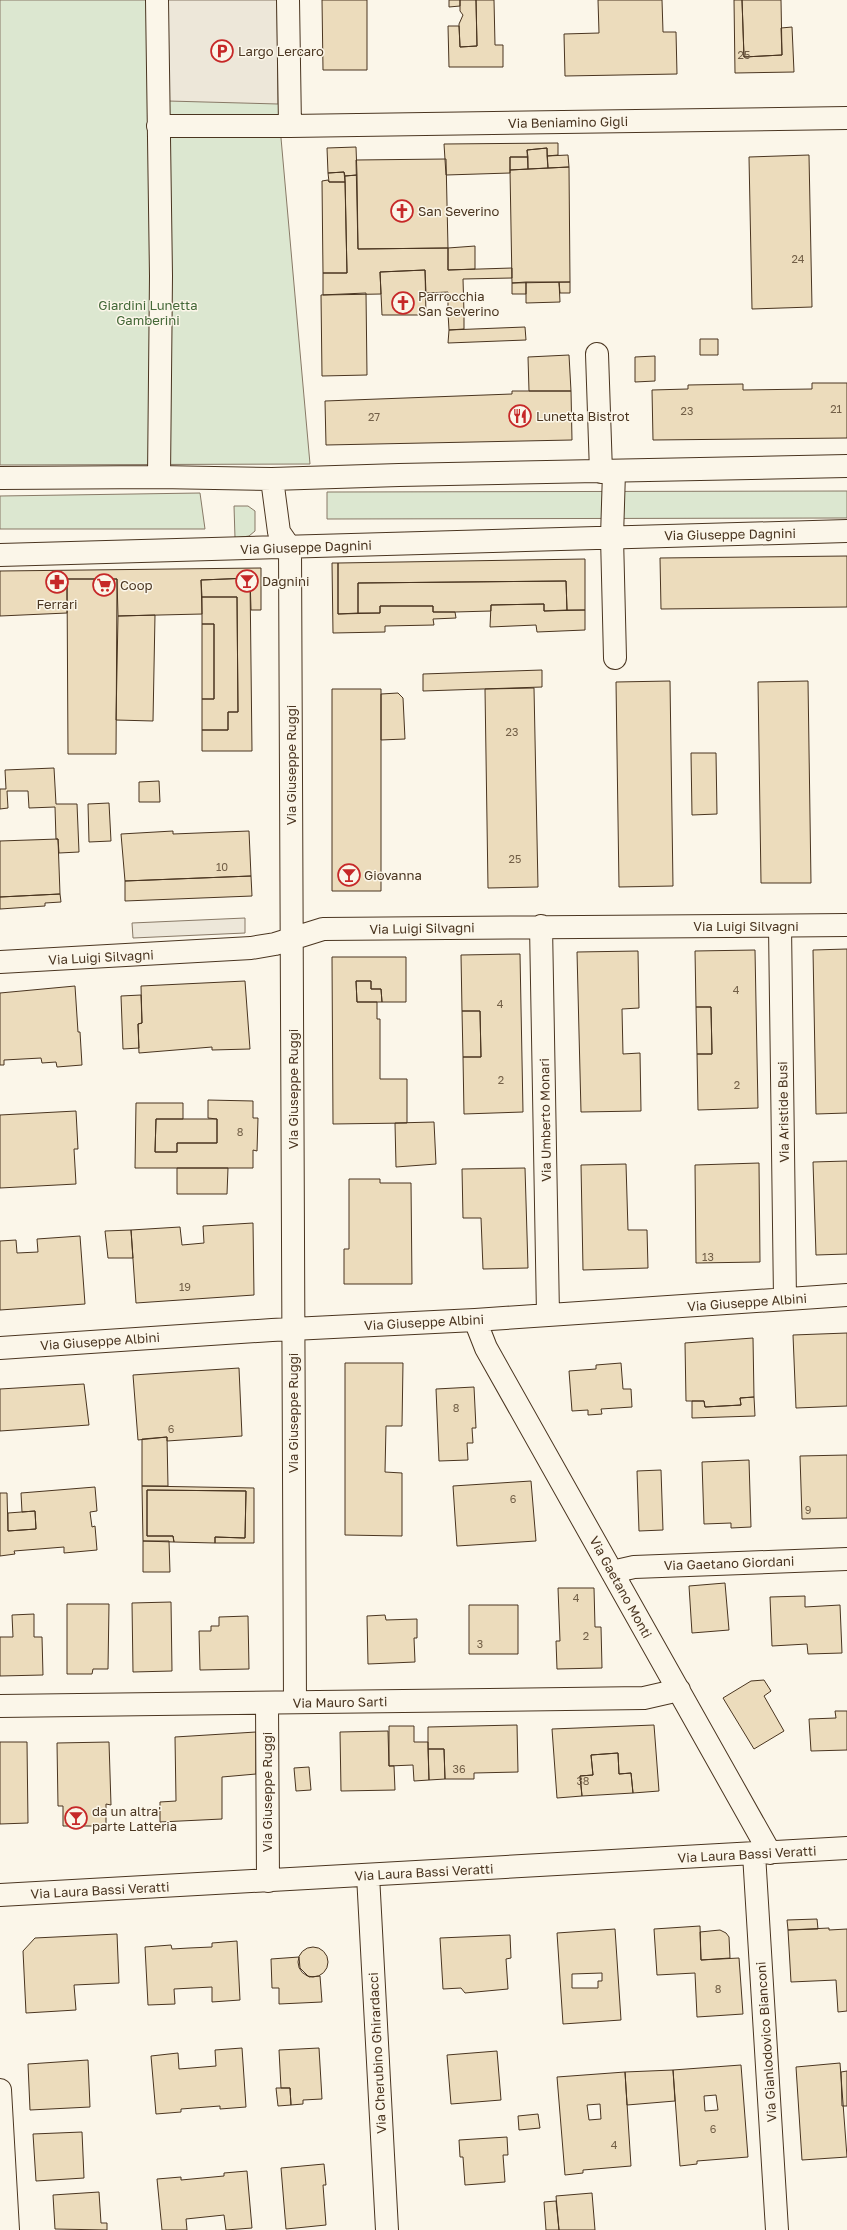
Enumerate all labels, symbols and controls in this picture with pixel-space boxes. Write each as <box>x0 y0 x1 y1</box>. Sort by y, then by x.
parking icon: Largo Lercaro <box>209 38 235 64</box>
place label: Largo Lercaro <box>238 43 324 59</box>
house number: 25 <box>738 48 750 61</box>
street label: Via Beniamino Gigli <box>508 113 628 131</box>
church icon: San Severino <box>389 198 415 224</box>
place label: San Severino <box>418 203 500 219</box>
house number: 24 <box>791 252 805 265</box>
place label: Parrocchia San Severino <box>418 288 500 319</box>
church icon: Parrocchia San Severino <box>390 290 416 316</box>
park label: Giardini Lunetta Gamberini <box>98 297 198 328</box>
house number: 21 <box>830 402 842 415</box>
restaurant icon: Lunetta Bistrot <box>507 403 533 429</box>
house number: 23 <box>681 404 693 417</box>
place label: Lunetta Bistrot <box>536 408 630 424</box>
house number: 27 <box>368 410 380 423</box>
street label: Via Giuseppe Dagnini <box>664 525 796 543</box>
street label: Via Giuseppe Dagnini <box>240 537 372 557</box>
bar icon: Dagnini <box>234 568 260 594</box>
pharmacy icon: Ferrari <box>44 569 70 595</box>
supermarket icon: Coop <box>91 572 117 598</box>
place label: Dagnini <box>262 573 309 589</box>
place label: Coop <box>120 577 152 593</box>
place label: Ferrari <box>36 596 78 612</box>
street label: Via Giuseppe Ruggi <box>283 705 299 825</box>
house number: 23 <box>506 725 518 738</box>
house number: 25 <box>509 852 521 865</box>
house number: 10 <box>216 860 228 873</box>
bar icon: Giovanna <box>336 862 362 888</box>
place label: Giovanna <box>364 867 422 883</box>
street label: Via Luigi Silvagni <box>693 918 799 934</box>
street label: Via Luigi Silvagni <box>369 919 475 937</box>
street label: Via Luigi Silvagni <box>48 946 154 968</box>
house number: 4 <box>733 983 740 996</box>
house number: 4 <box>497 997 504 1010</box>
street label: Via Giuseppe Ruggi <box>285 1029 301 1149</box>
street label: Via Umberto Monari <box>536 1058 554 1182</box>
street label: Via Aristide Busi <box>774 1061 792 1163</box>
house number: 2 <box>498 1073 504 1086</box>
house number: 2 <box>734 1078 740 1091</box>
house number: 8 <box>237 1125 244 1138</box>
house number: 13 <box>702 1250 714 1263</box>
house number: 19 <box>179 1280 191 1293</box>
street label: Via Giuseppe Albini <box>687 1290 807 1314</box>
street label: Via Giuseppe Albini <box>364 1311 484 1333</box>
street label: Via Giuseppe Albini <box>40 1329 160 1353</box>
street label: Via Giuseppe Ruggi <box>285 1353 301 1473</box>
house number: 8 <box>453 1401 460 1414</box>
house number: 6 <box>168 1422 175 1435</box>
house number: 6 <box>510 1492 517 1505</box>
house number: 9 <box>805 1503 811 1516</box>
street label: Via Gaetano Monti <box>586 1533 656 1641</box>
street label: Via Gaetano Giordani <box>663 1553 795 1573</box>
house number: 4 <box>573 1591 580 1604</box>
house number: 2 <box>583 1629 589 1642</box>
house number: 3 <box>477 1637 483 1650</box>
street label: Via Mauro Sarti <box>292 1693 388 1711</box>
street label: Via Giuseppe Ruggi <box>259 1732 275 1852</box>
house number: 36 <box>452 1762 466 1775</box>
house number: 38 <box>576 1774 590 1787</box>
place label: da un altra' parte Latteria <box>92 1803 177 1834</box>
bar icon: da un altra' parte Latteria <box>63 1805 89 1831</box>
street label: Via Laura Bassi Veratti <box>677 1842 817 1866</box>
street label: Via Laura Bassi Veratti <box>354 1860 494 1884</box>
street label: Via Laura Bassi Veratti <box>30 1878 170 1902</box>
street label: Via Gianlodovico Bianconi <box>752 1961 780 2123</box>
street label: Via Cherubino Ghirardacci <box>365 1972 389 2134</box>
house number: 8 <box>715 1982 722 1995</box>
house number: 6 <box>710 2122 717 2135</box>
house number: 4 <box>611 2138 618 2151</box>

